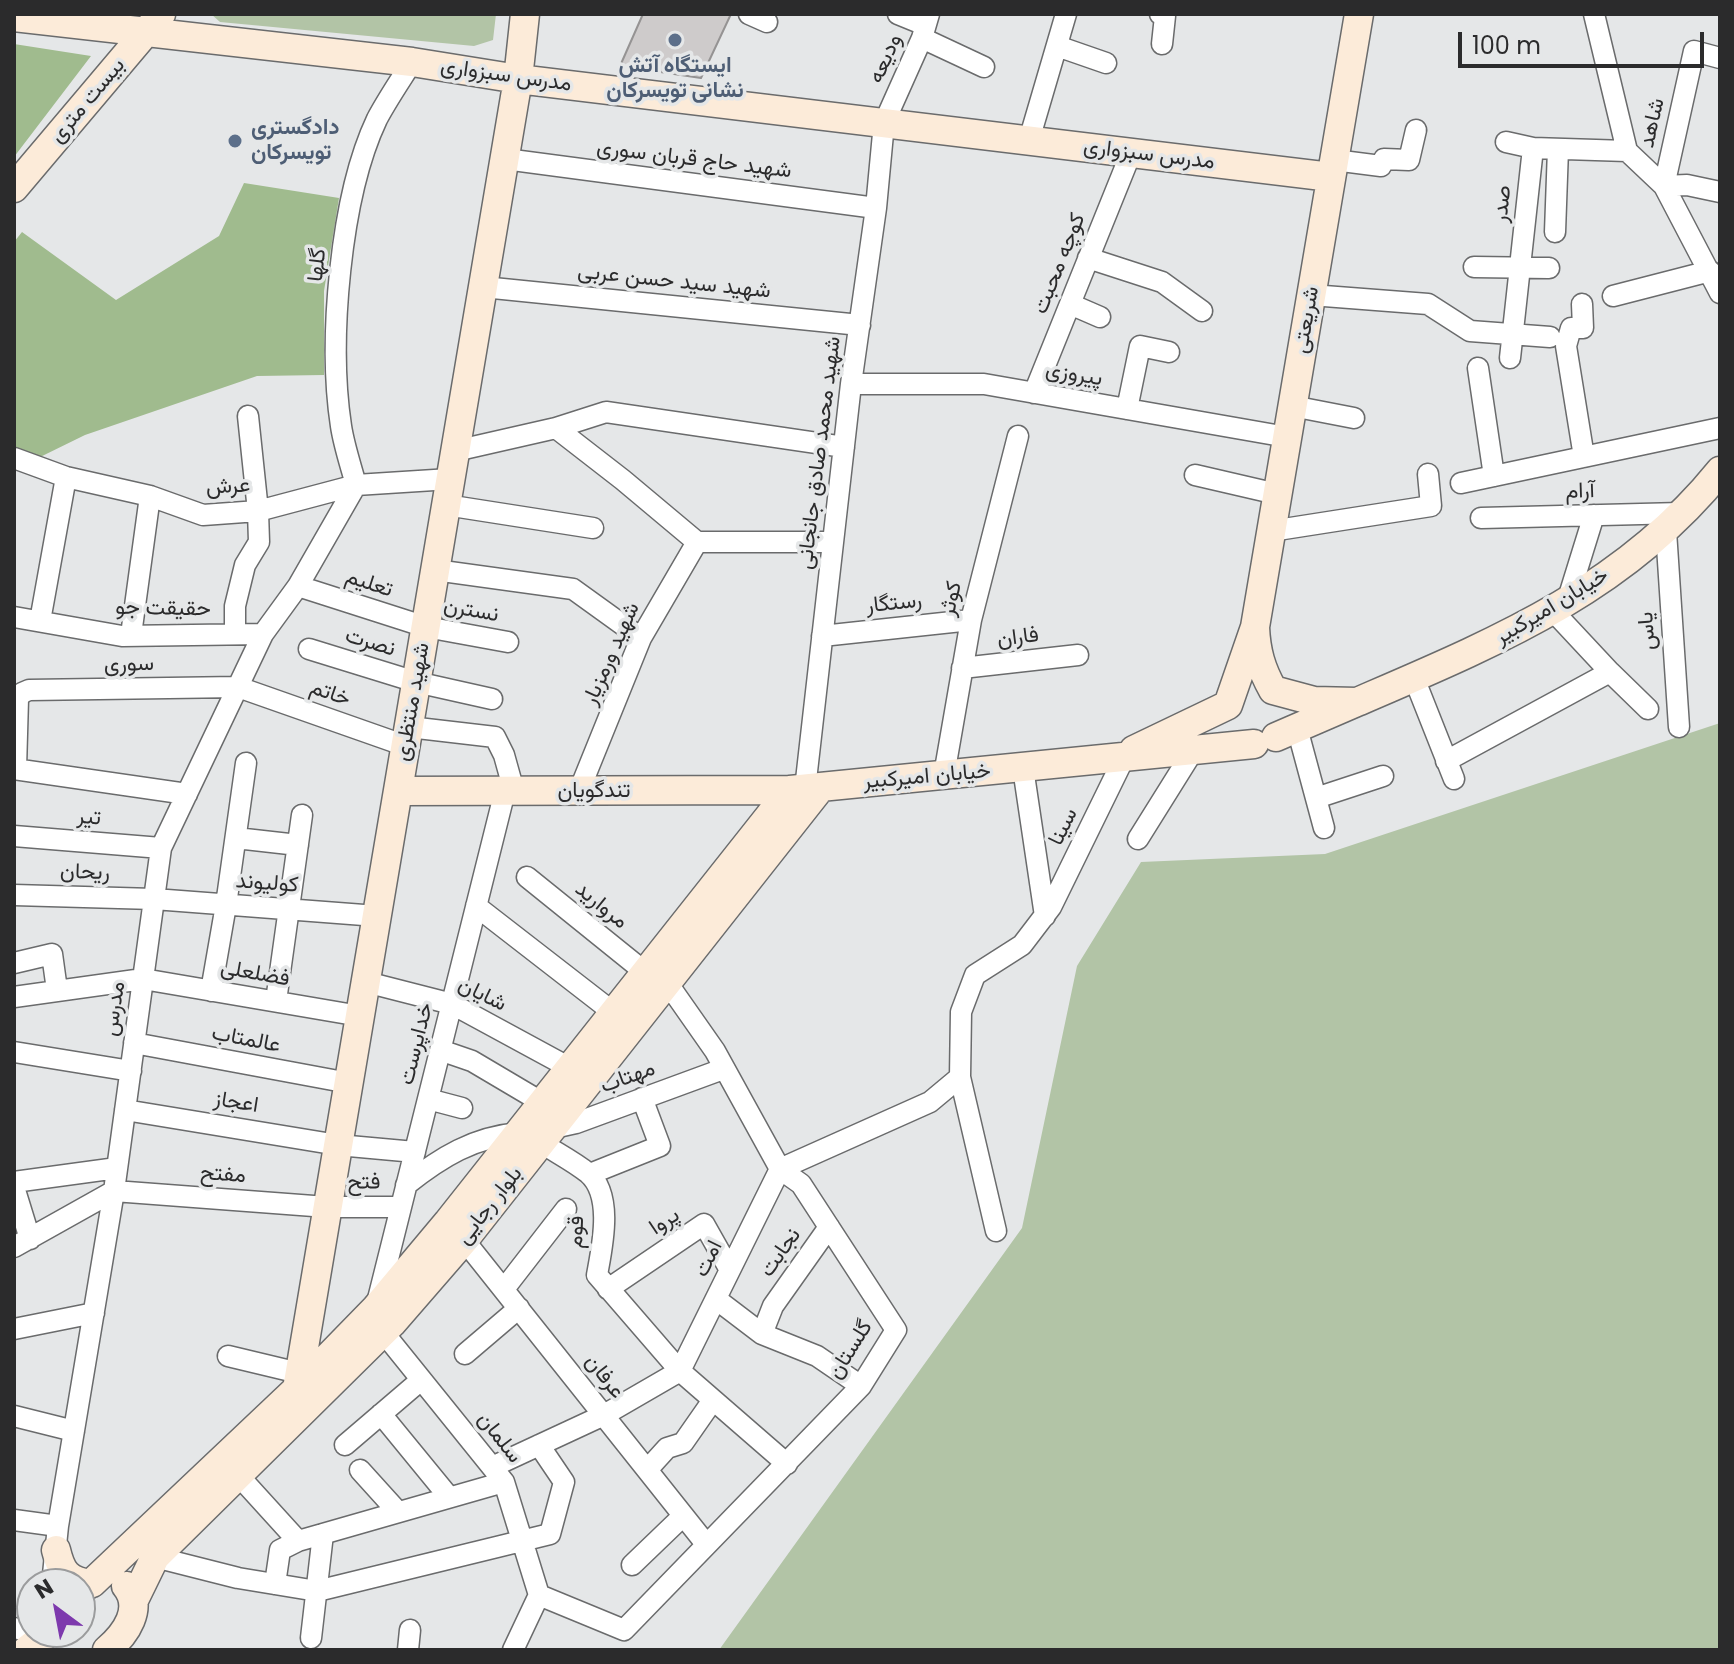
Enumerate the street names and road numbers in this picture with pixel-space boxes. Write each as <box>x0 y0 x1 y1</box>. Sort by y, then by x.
street label: ودیعه <box>864 30 908 88</box>
street label: بیست متری <box>45 53 131 149</box>
street label: مدرس سبزواری <box>439 54 573 98</box>
street label: شاهد <box>1635 96 1671 150</box>
street label: مدرس سبزواری <box>1082 134 1216 176</box>
street label: شهید حاج قربان سوری <box>595 135 793 185</box>
street label: صدر <box>1488 184 1518 224</box>
street label: کوچه محبت <box>1028 210 1092 318</box>
street label: گلها <box>303 247 333 283</box>
street label: شهید سید حسن عربی <box>576 259 772 305</box>
street label: شریعتی <box>1288 284 1326 356</box>
street label: شهید محمد صادق جانجانی <box>793 335 847 571</box>
street label: پیروزی <box>1043 357 1105 393</box>
street label: عرش <box>205 473 251 501</box>
street label: آرام <box>1565 478 1595 506</box>
street label: خیابان امیرکبیر <box>1490 563 1614 651</box>
street label: تعلیم <box>342 564 396 604</box>
street label: کوثر <box>935 579 969 619</box>
street label: رستگار <box>865 588 923 620</box>
street label: نسترن <box>441 593 501 629</box>
street label: حقیقت جو <box>115 595 211 623</box>
street label: شهید ورمزیار <box>578 598 646 710</box>
street label: یاس <box>1633 611 1663 651</box>
street label: فاران <box>996 622 1040 654</box>
street label: نصرت <box>342 623 398 663</box>
street label: شهید منتظری <box>390 641 436 763</box>
street label: سوری <box>104 651 154 679</box>
street label: خاتم <box>306 675 354 713</box>
street label: خیابان امیرکبیر <box>862 758 992 796</box>
street label: تندگویان <box>557 778 631 804</box>
street label: تیر <box>76 804 102 832</box>
street label: سینا <box>1044 804 1084 850</box>
street label: ریحان <box>60 859 110 887</box>
street label: کولیوند <box>235 869 299 899</box>
street label: مروارید <box>569 877 633 935</box>
street label: فضلعلی <box>218 955 292 993</box>
street label: شایان <box>453 972 511 1018</box>
street label: مدرس <box>98 980 132 1038</box>
street label: خداپرست <box>394 1000 440 1088</box>
street label: عالمتاب <box>209 1020 283 1060</box>
street label: مهتاب <box>597 1056 659 1100</box>
street label: اعجاز <box>212 1086 260 1120</box>
street label: مفتح <box>199 1160 247 1190</box>
street label: بلوار رجایی <box>451 1162 529 1250</box>
street label: فتح <box>347 1170 381 1196</box>
street label: پروا <box>645 1202 685 1242</box>
street label: قوم <box>563 1215 591 1249</box>
street label: نجابت <box>755 1223 807 1283</box>
street label: امت <box>689 1236 729 1282</box>
street label: گلستان <box>823 1316 879 1384</box>
street label: عرفان <box>578 1350 630 1404</box>
street label: سلمان <box>471 1407 527 1469</box>

